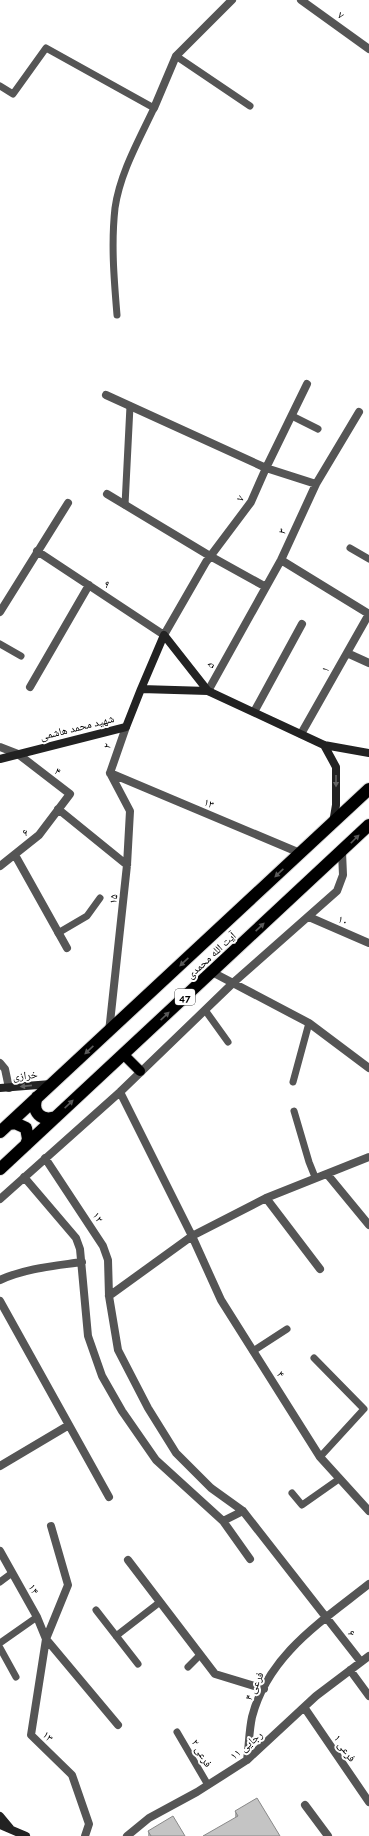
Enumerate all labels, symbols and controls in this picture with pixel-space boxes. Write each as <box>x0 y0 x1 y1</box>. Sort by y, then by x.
street label: ۷ <box>335 9 347 22</box>
street label: ۷ <box>234 493 247 504</box>
street label: ۳ <box>276 526 289 536</box>
street label: ۹ <box>101 578 112 591</box>
street label: ۵ <box>204 660 217 671</box>
street label: ۱ <box>319 664 332 675</box>
street label: شهید محمد هاشمی <box>39 712 116 743</box>
street label: ۲ <box>101 742 114 751</box>
street label: ۴ <box>52 765 64 778</box>
one-way arrow <box>333 775 339 788</box>
street label: ۱۳ <box>202 796 216 811</box>
street label: ۶ <box>19 826 31 839</box>
one-way arrow <box>350 834 360 844</box>
one-way arrow <box>274 868 284 877</box>
street label: ۱۵ <box>107 893 120 905</box>
street label: ۱۰ <box>336 913 350 928</box>
one-way arrow <box>255 923 265 932</box>
street label: آیت الله محمدی <box>184 929 239 981</box>
one-way arrow <box>179 957 189 966</box>
road number: 47 <box>175 989 195 1005</box>
one-way arrow <box>160 1012 169 1021</box>
one-way arrow <box>84 1045 94 1055</box>
street label: خرازی <box>12 1068 38 1083</box>
one-way arrow <box>20 1083 32 1090</box>
one-way arrow <box>64 1100 75 1109</box>
street label: ۱۲ <box>89 1210 106 1225</box>
street label: ۴ <box>274 1369 287 1380</box>
street label: ۱۴ <box>25 1582 42 1597</box>
street label: ۶ <box>345 1627 358 1639</box>
street label: فرعی ۴ <box>242 1670 267 1703</box>
street label: ۱۳ <box>40 1728 56 1745</box>
street label: رجایی ۱۱ <box>228 1728 265 1763</box>
street label: فرعی ۱ <box>331 1732 359 1765</box>
street label: فرعی ۲ <box>188 1737 215 1770</box>

